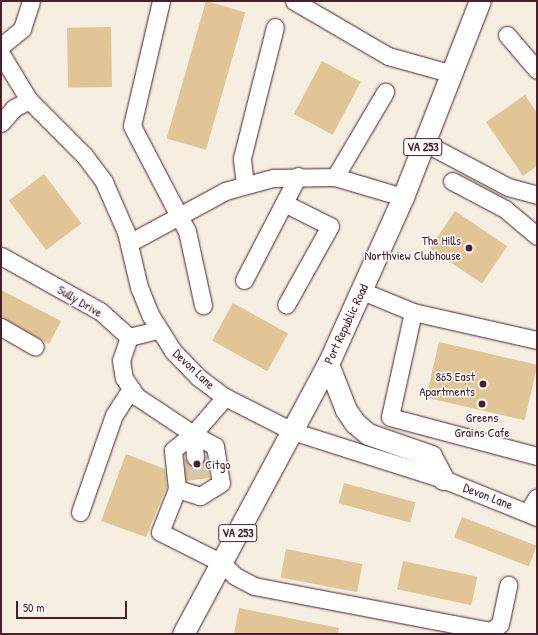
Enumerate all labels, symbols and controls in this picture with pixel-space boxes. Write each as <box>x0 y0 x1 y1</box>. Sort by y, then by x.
road number: VA 253 <box>403 137 443 157</box>
place label: The Hills Northview Clubhouse <box>364 233 461 264</box>
marker: The Hills Northview Clubhouse <box>464 243 474 253</box>
street label: Port Republic Road <box>321 281 371 367</box>
street label: Sully Drive <box>55 282 105 320</box>
street label: Devon Lane <box>170 346 218 392</box>
place label: 865 East Apartments <box>419 369 475 400</box>
marker: 865 East Apartments <box>478 379 488 389</box>
marker: Greens Grains Cafe <box>477 399 487 409</box>
place label: Greens Grains Cafe <box>454 410 510 441</box>
place label: Citgo <box>205 456 231 472</box>
marker: Citgo <box>192 459 202 469</box>
street label: Devon Lane <box>461 479 515 513</box>
road number: VA 253 <box>218 523 258 543</box>
scale bar <box>18 593 129 619</box>
text: 50 m <box>23 599 44 616</box>

